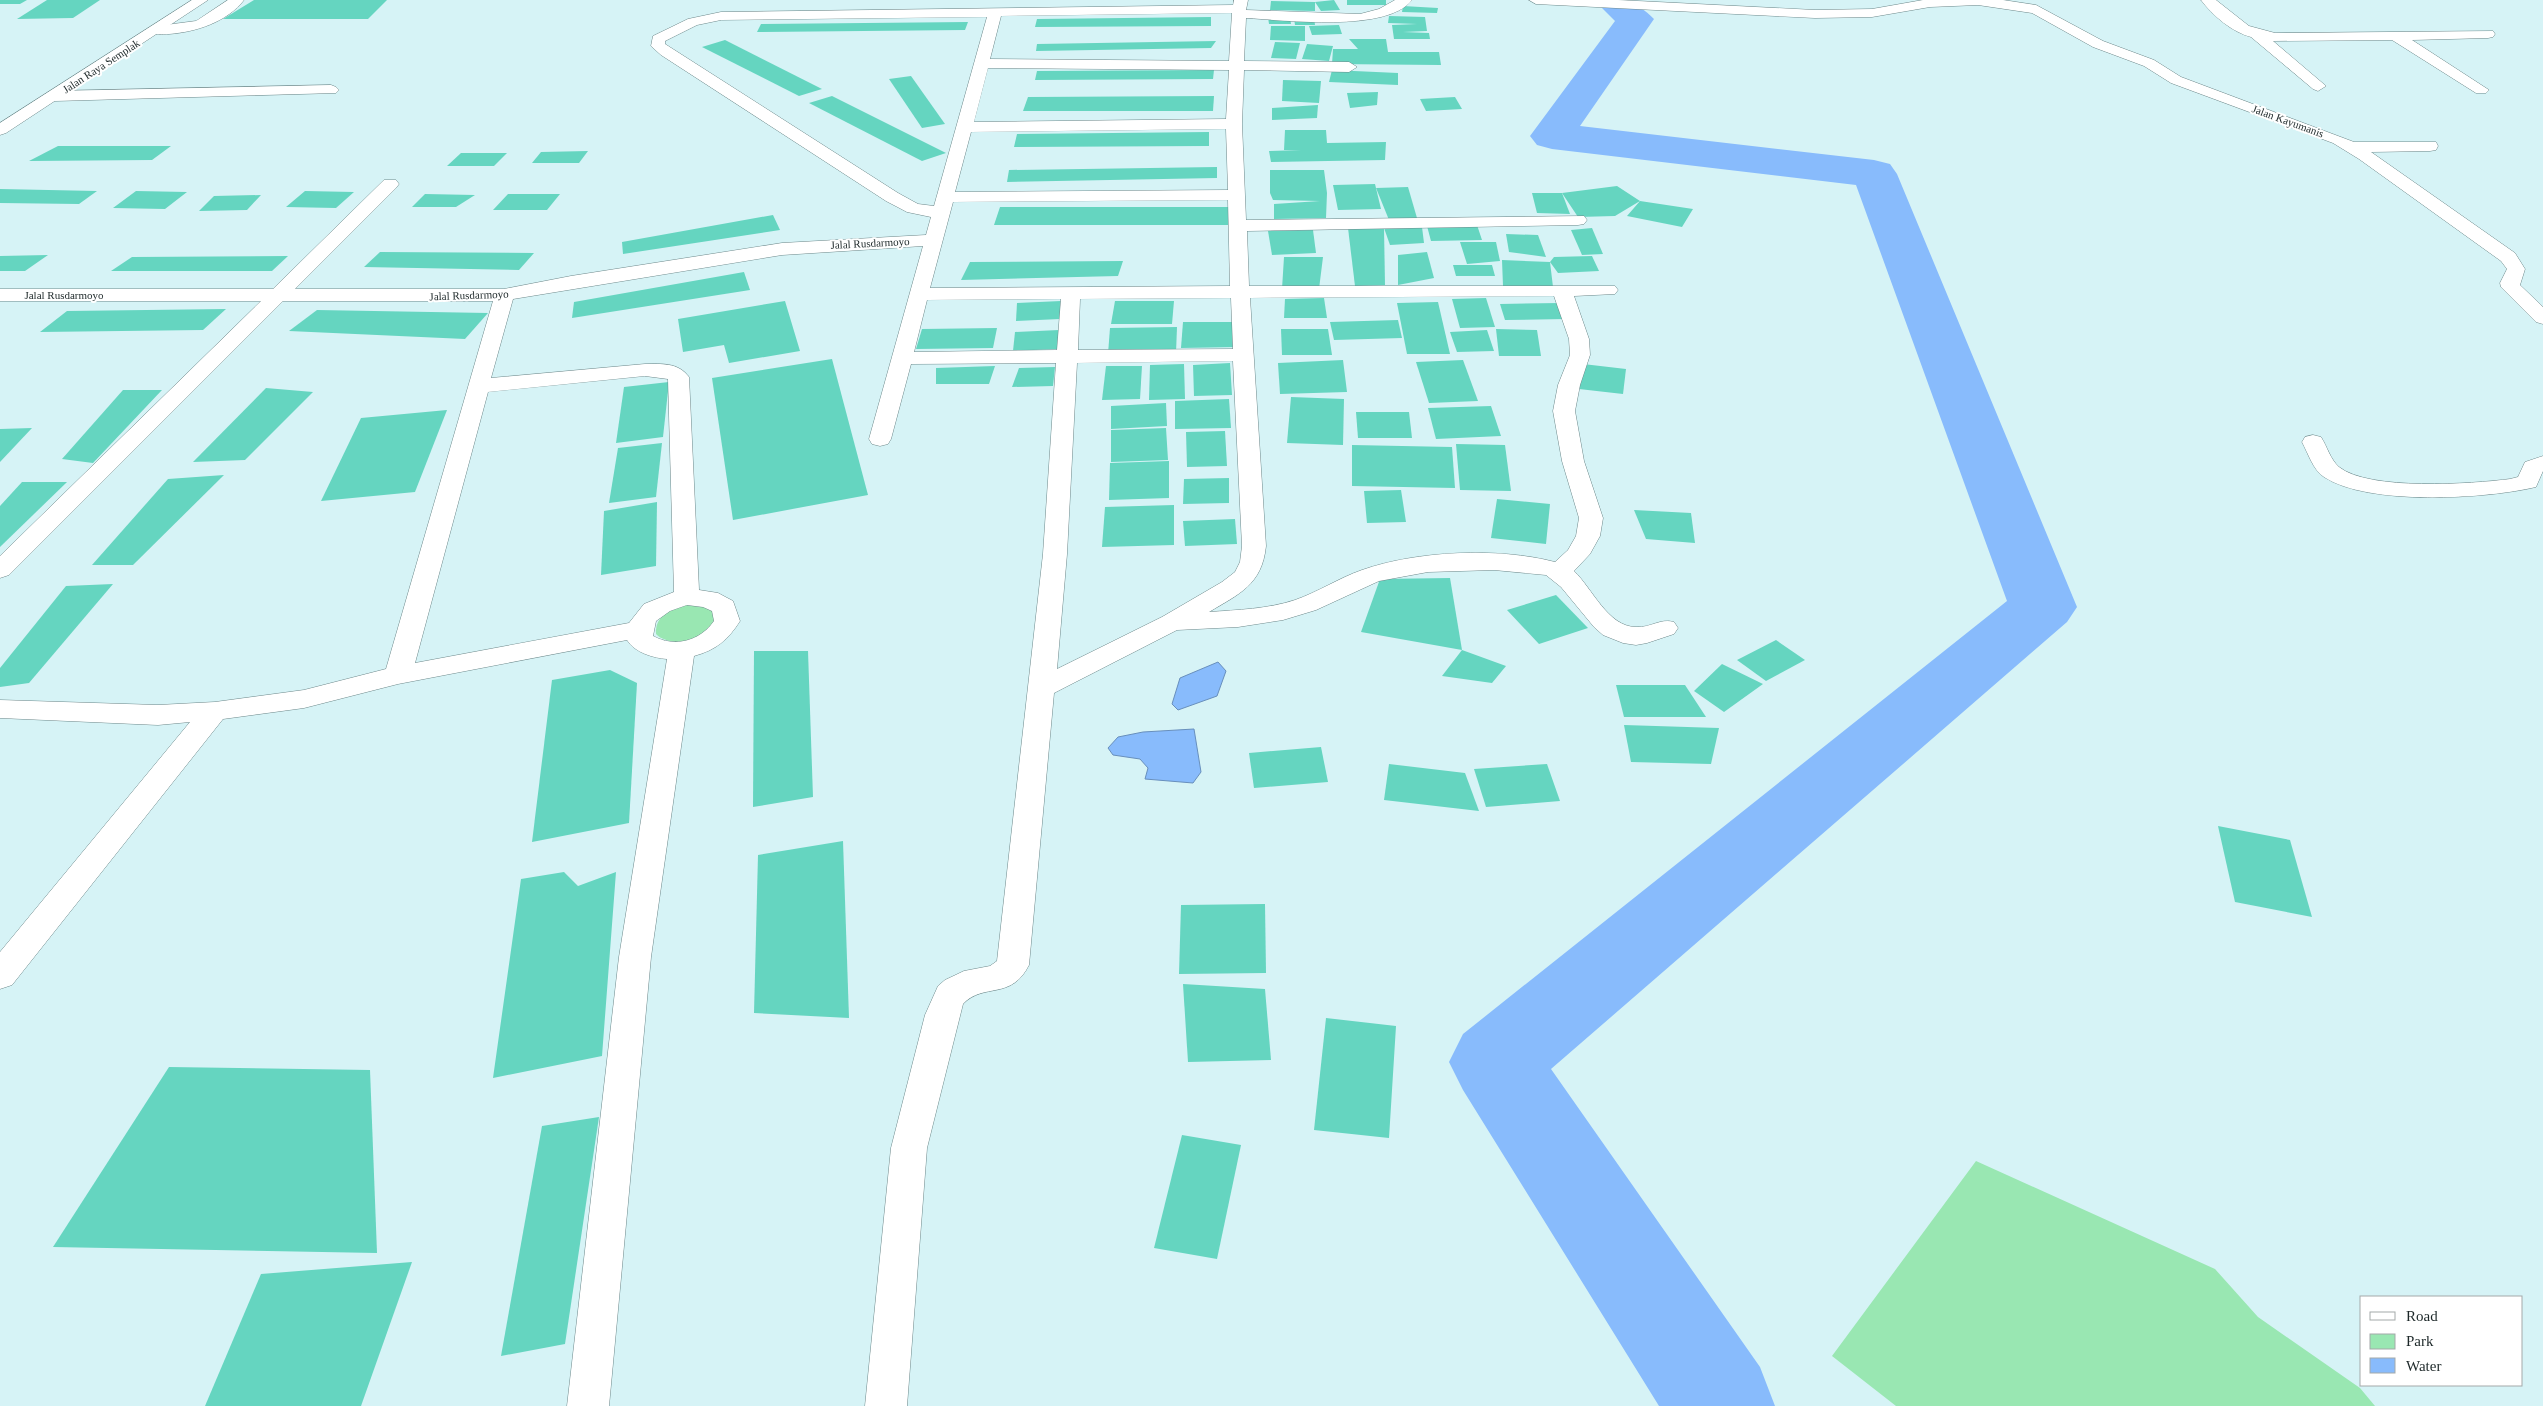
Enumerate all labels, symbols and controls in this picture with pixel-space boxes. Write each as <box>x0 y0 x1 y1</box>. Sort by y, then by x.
street label: Jalan Raya Semplak <box>60 36 142 95</box>
street label: Jalan Kayumanis <box>2250 102 2326 140</box>
street label: Jalal Rusdarmoyo <box>830 235 910 251</box>
street label: Jalal Rusdarmoyo <box>429 288 509 302</box>
street label: Jalal Rusdarmoyo <box>24 289 104 301</box>
legend <box>2360 1296 2523 1386</box>
text: Road <box>2406 1308 2438 1324</box>
text: Park <box>2406 1333 2434 1349</box>
text: Water <box>2406 1358 2441 1374</box>

